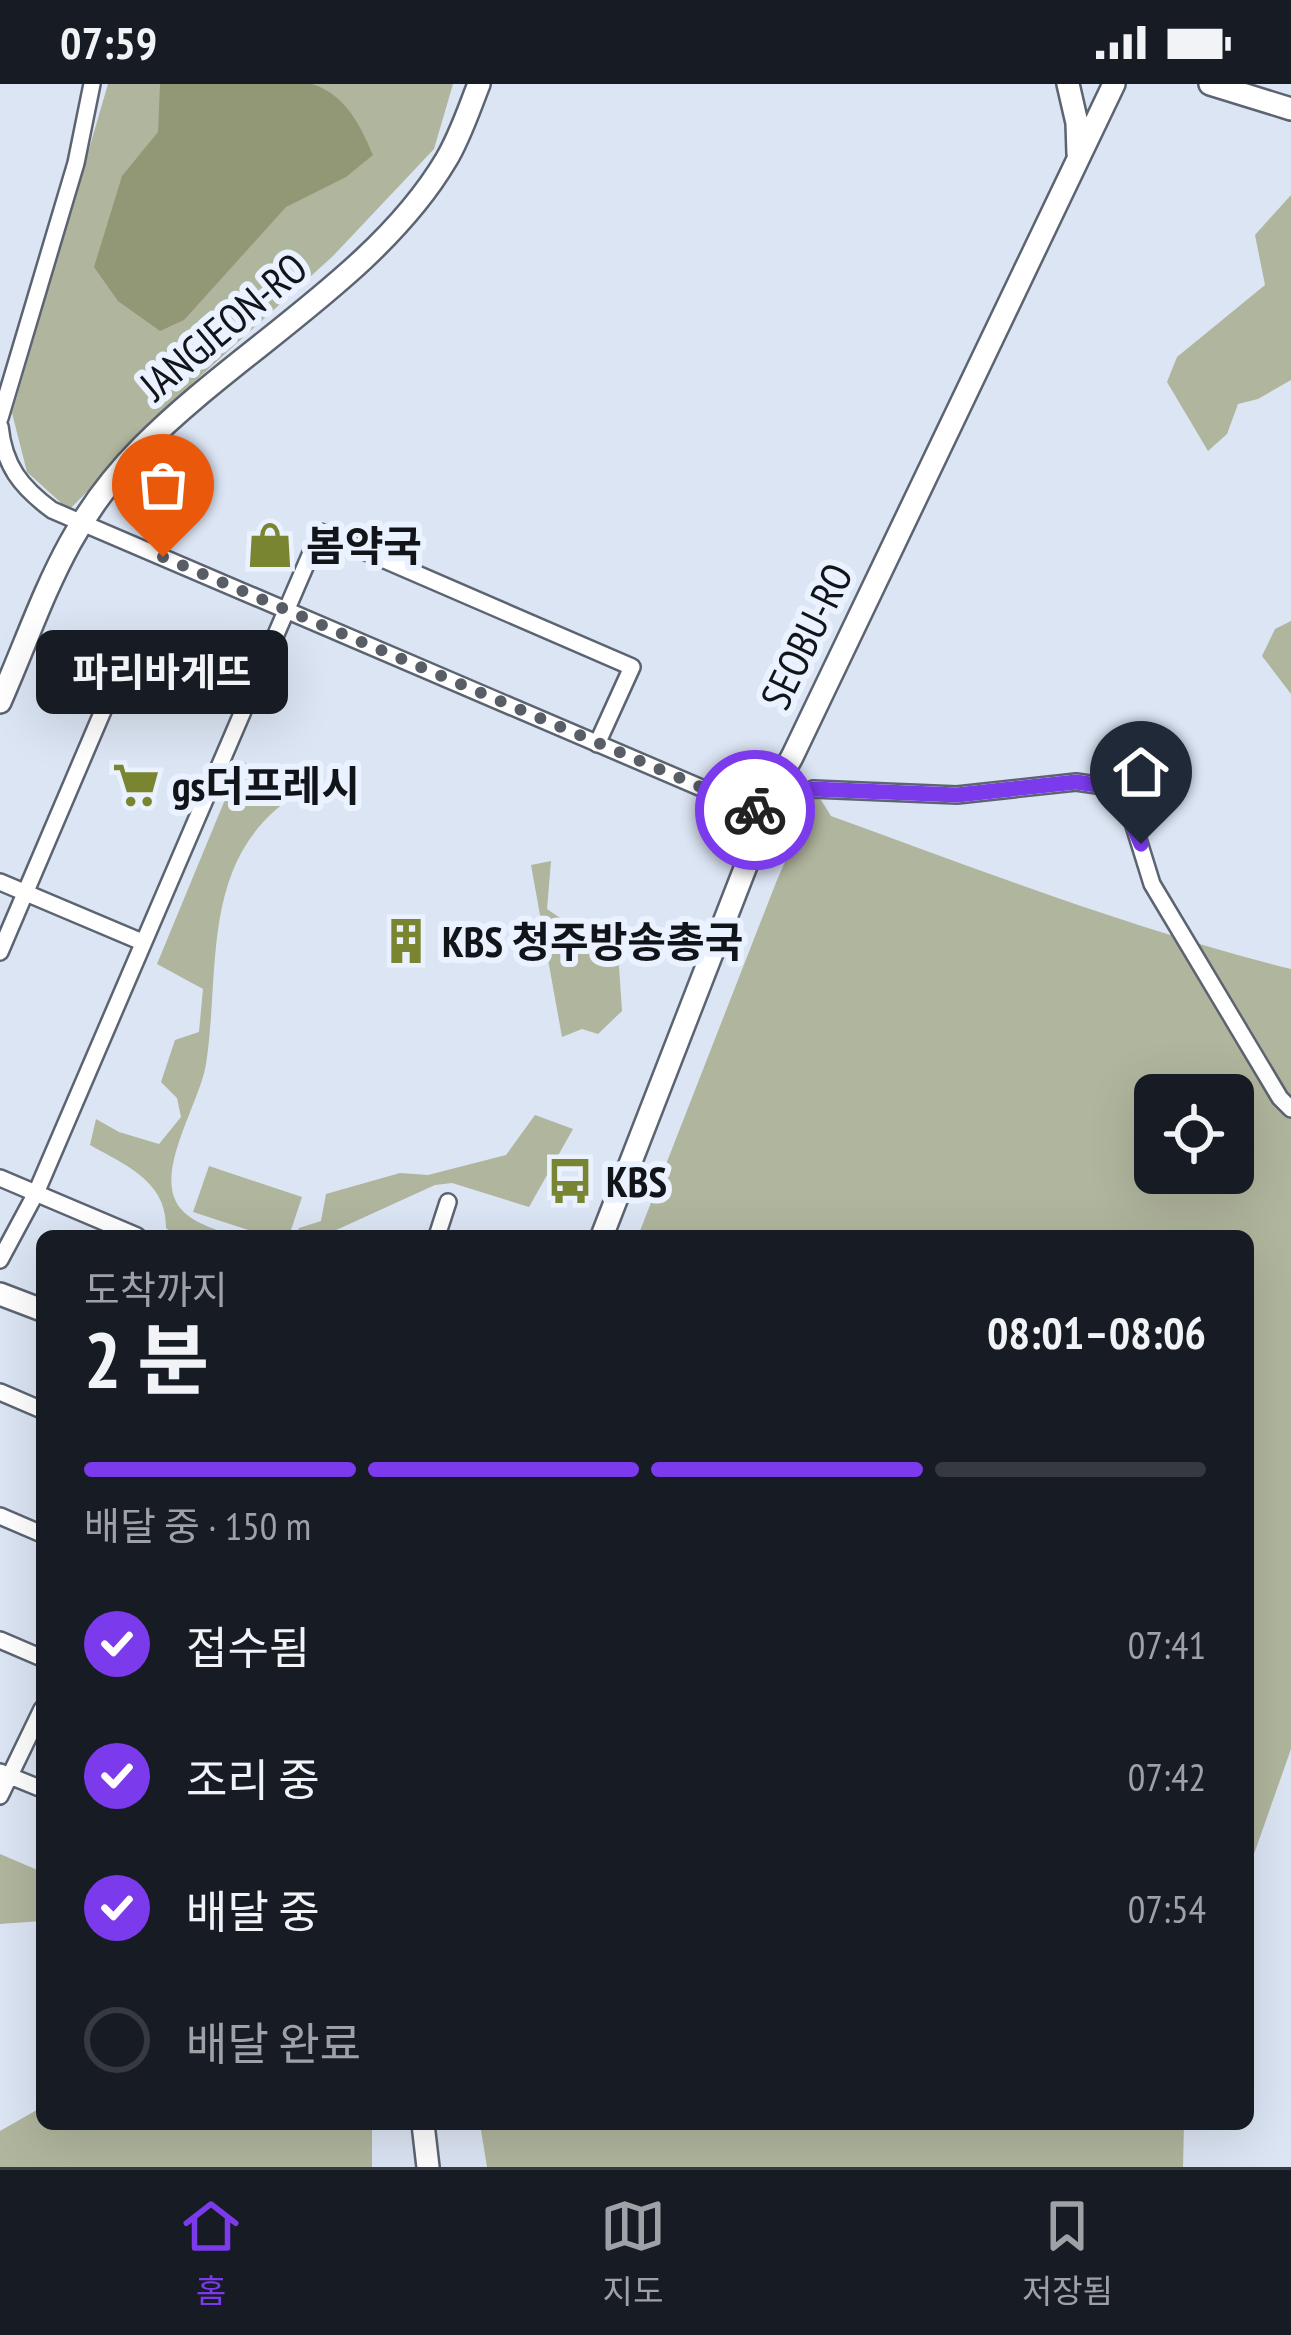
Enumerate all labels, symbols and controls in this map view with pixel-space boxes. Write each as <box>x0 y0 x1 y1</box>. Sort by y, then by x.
text: 07:59 <box>60 13 157 71</box>
street label: JANGJEON-RO <box>127 240 318 413</box>
pin <box>112 434 214 557</box>
icon: bag <box>130 452 196 518</box>
place label: 봄약국 <box>306 518 422 573</box>
shop icon: 봄약국 <box>245 520 295 570</box>
street label: SEOBU-RO <box>747 554 865 718</box>
callout: 파리바게뜨 <box>37 629 289 713</box>
text: 파리바게뜨 <box>72 646 252 697</box>
pin <box>1090 721 1192 844</box>
icon: home <box>1108 739 1174 805</box>
courier <box>695 750 815 870</box>
place label: gs더프레시 <box>172 758 360 813</box>
supermarket icon: gs더프레시 <box>111 760 161 810</box>
icon: bike <box>722 777 788 843</box>
place label: KBS 청주방송총국 <box>442 914 743 969</box>
building icon: KBS 청주방송총국 <box>381 916 431 966</box>
map controls <box>1134 1074 1254 1194</box>
button: locate <box>1134 1074 1254 1194</box>
place label: KBS <box>606 1154 667 1209</box>
bus stop icon: KBS <box>545 1156 595 1206</box>
text: 도착까지 <box>84 1264 228 1315</box>
text: 08:01–08:06 <box>987 1303 1206 1361</box>
text: 2 분 <box>84 1309 209 1410</box>
text: 배달 중 · 150 m <box>84 1500 311 1551</box>
icon: check <box>84 1611 150 1677</box>
text: 접수됨 <box>186 1618 310 1676</box>
text: 07:41 <box>1128 1619 1206 1670</box>
icon: check <box>84 1743 150 1809</box>
text: 조리 중 <box>186 1750 320 1808</box>
text: 07:42 <box>1128 1751 1206 1802</box>
icon: check <box>84 1875 150 1941</box>
text: 배달 중 <box>186 1882 320 1940</box>
text: 07:54 <box>1128 1883 1206 1934</box>
text: 배달 완료 <box>186 2014 361 2072</box>
tab: 홈 <box>178 2193 244 2313</box>
tab: 지도 <box>600 2193 666 2313</box>
tab: 저장됨 <box>1022 2193 1113 2313</box>

